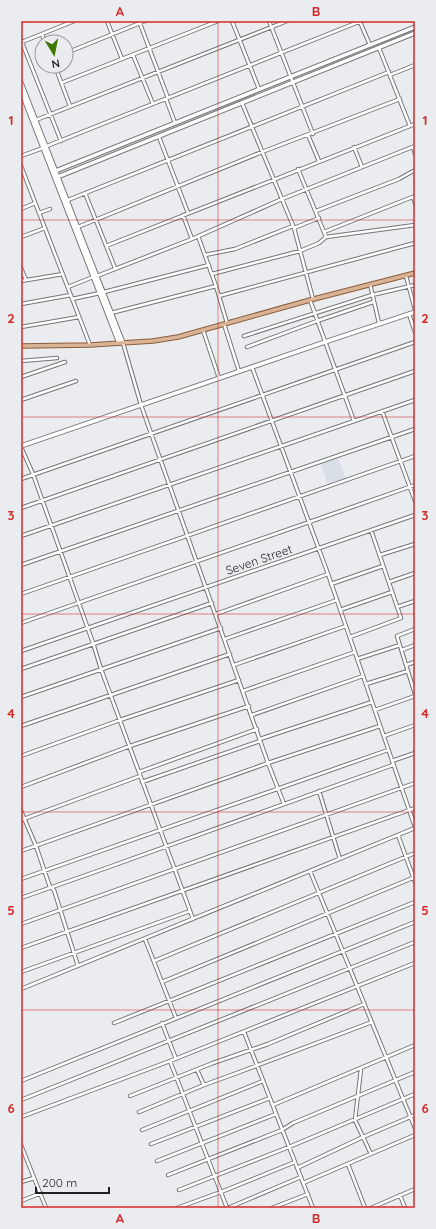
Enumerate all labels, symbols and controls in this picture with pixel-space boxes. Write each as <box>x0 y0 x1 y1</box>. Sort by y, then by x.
text: A <box>116 3 125 19</box>
text: B <box>312 3 320 19</box>
north arrow <box>34 34 74 74</box>
text: N <box>51 56 61 71</box>
text: 1 <box>8 112 14 128</box>
text: 1 <box>422 112 428 128</box>
text: 2 <box>7 310 15 326</box>
text: 2 <box>421 310 429 326</box>
text: 3 <box>8 507 15 523</box>
text: 3 <box>422 507 429 523</box>
street label: Seven Street <box>224 541 294 578</box>
text: 4 <box>7 705 15 721</box>
text: 4 <box>421 705 429 721</box>
text: 5 <box>7 902 15 918</box>
text: 5 <box>421 902 429 918</box>
text: 6 <box>7 1100 15 1116</box>
text: 6 <box>421 1100 429 1116</box>
scale bar <box>36 1169 109 1195</box>
text: 200 m <box>42 1175 77 1190</box>
text: A <box>116 1210 125 1226</box>
text: B <box>312 1210 320 1226</box>

